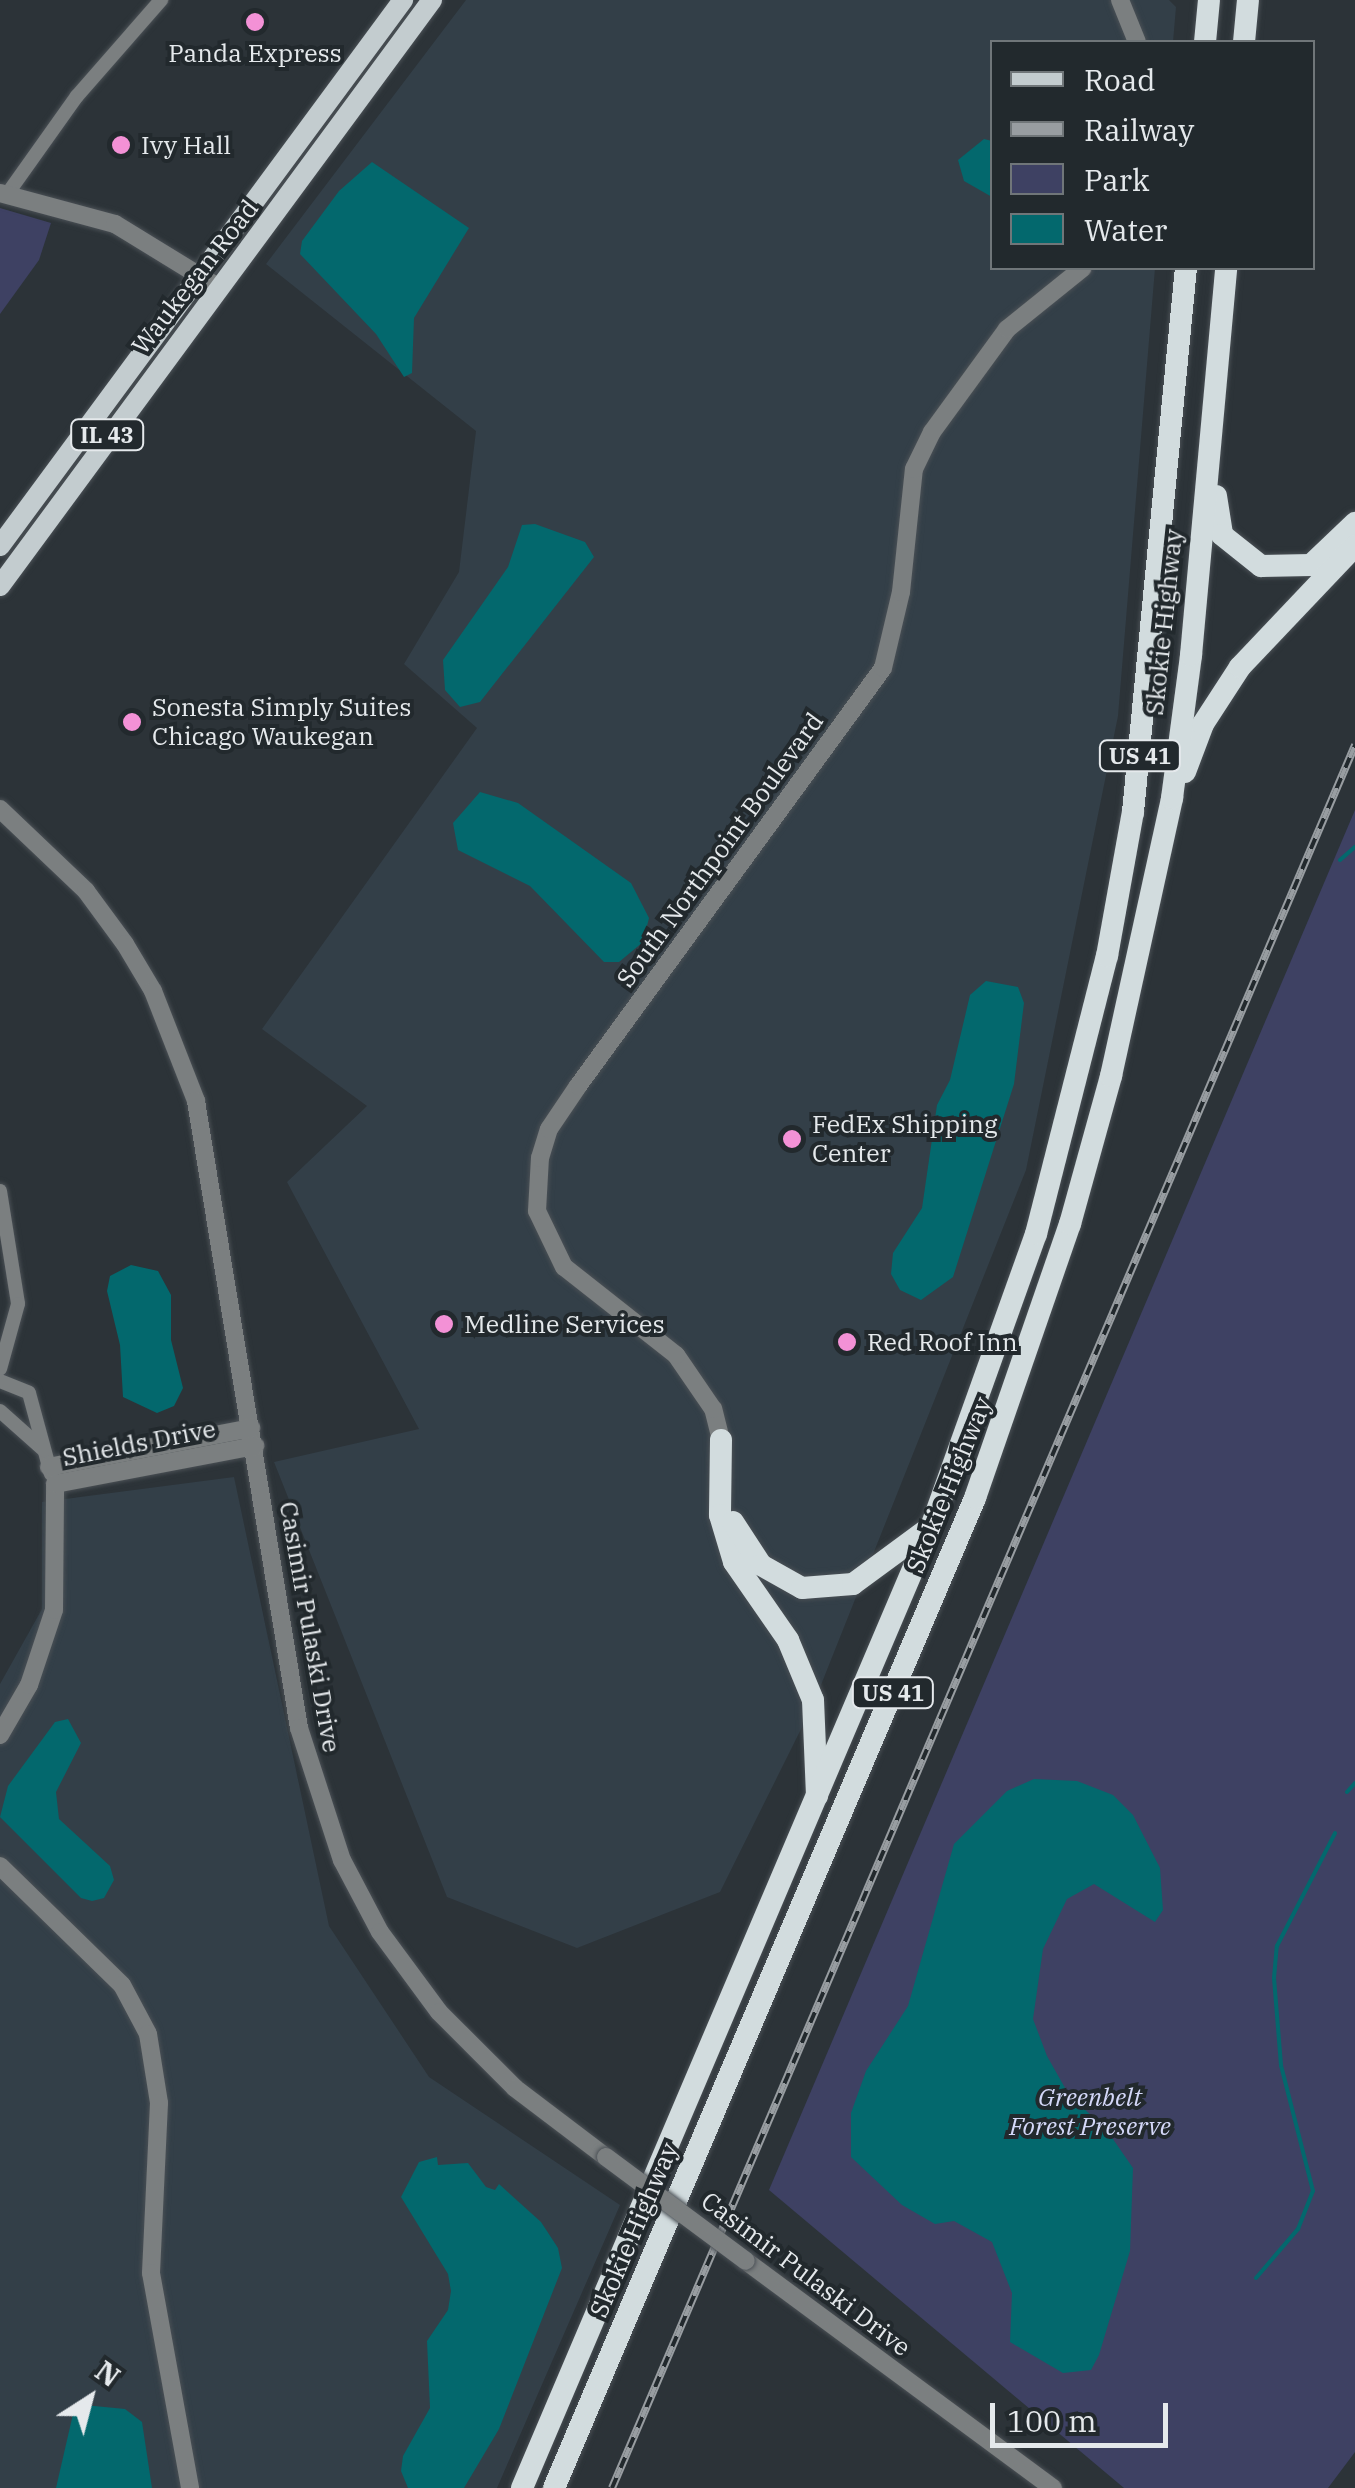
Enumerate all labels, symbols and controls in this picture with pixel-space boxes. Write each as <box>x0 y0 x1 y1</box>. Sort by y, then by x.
marker: Panda Express <box>244 11 266 33</box>
place label: Panda Express <box>168 38 342 68</box>
legend <box>990 40 1315 270</box>
text: Road <box>1084 60 1156 99</box>
text: Railway <box>1084 110 1194 149</box>
place label: Ivy Hall <box>141 130 231 160</box>
marker: Ivy Hall <box>110 134 132 156</box>
text: Park <box>1084 160 1150 199</box>
street label: Waukegan Road <box>125 194 265 360</box>
text: Water <box>1084 210 1167 249</box>
road number: IL 43 <box>70 418 144 452</box>
street label: Skokie Highway <box>1139 527 1189 717</box>
place label: Sonesta Simply Suites Chicago Waukegan <box>152 693 411 752</box>
street label: South Northpoint Boulevard <box>610 707 830 993</box>
marker: Sonesta Simply Suites Chicago Waukegan <box>121 711 143 733</box>
road number: US 41 <box>1098 739 1182 773</box>
place label: FedEx Shipping Center <box>812 1110 998 1169</box>
marker: FedEx Shipping Center <box>781 1128 803 1150</box>
place label: Medline Services <box>464 1309 665 1339</box>
marker: Medline Services <box>433 1313 455 1335</box>
place label: Red Roof Inn <box>867 1327 1018 1357</box>
marker: Red Roof Inn <box>836 1331 858 1353</box>
street label: Skokie Highway <box>900 1393 998 1577</box>
street label: Shields Drive <box>60 1413 218 1473</box>
street label: Casimir Pulaski Drive <box>273 1499 347 1755</box>
road number: US 41 <box>850 1676 936 1710</box>
park label: Greenbelt Forest Preserve <box>1009 2083 1171 2142</box>
street label: Skokie Highway <box>584 2138 684 2322</box>
street label: Casimir Pulaski Drive <box>696 2186 916 2362</box>
north arrow <box>40 2348 140 2448</box>
text: N <box>88 2352 128 2395</box>
scale bar <box>995 2383 1172 2445</box>
text: 100 m <box>1007 2401 1097 2440</box>

